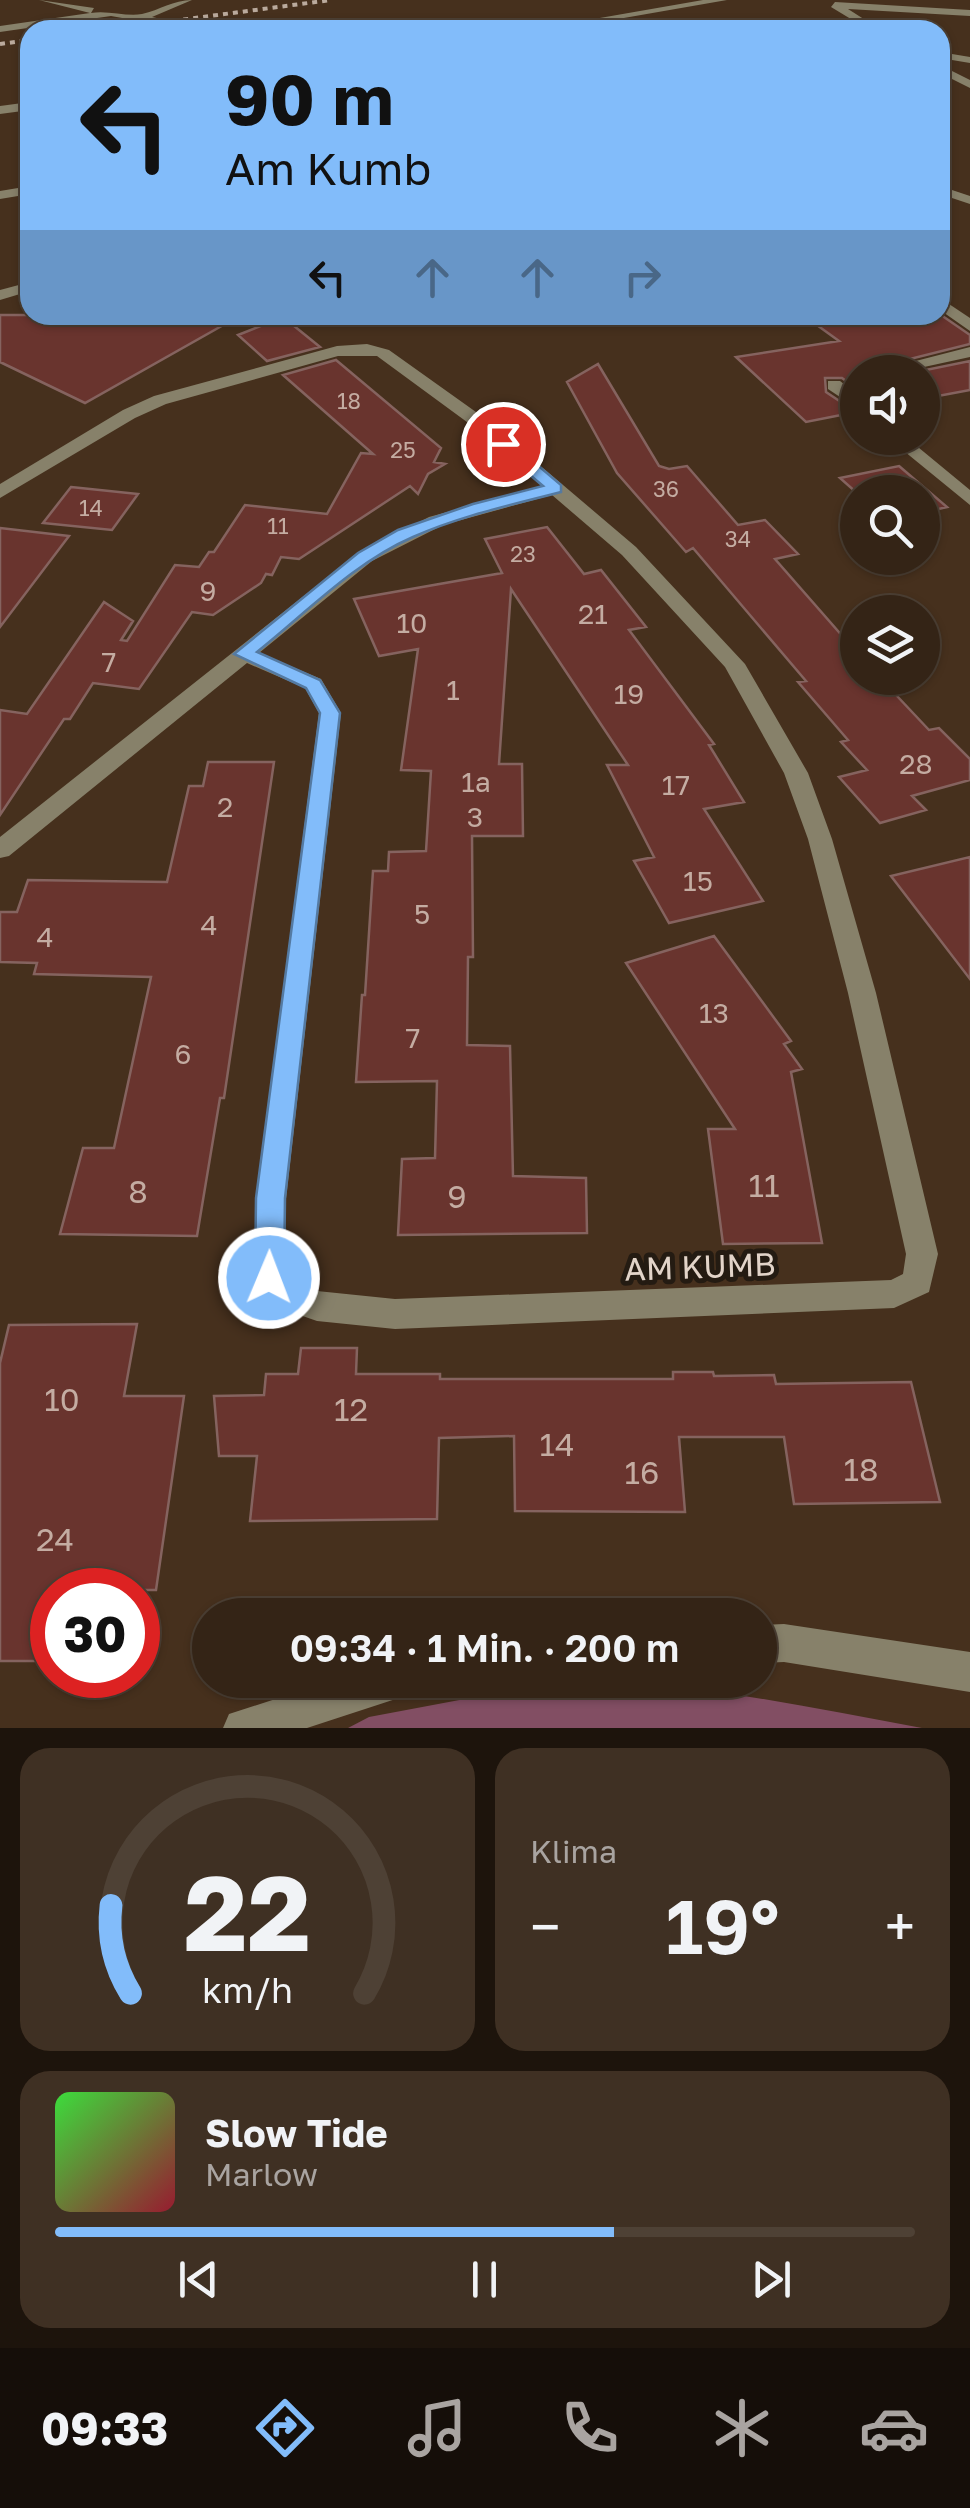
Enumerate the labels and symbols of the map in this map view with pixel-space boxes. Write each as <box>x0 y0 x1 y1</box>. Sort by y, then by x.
house number: 18 <box>337 387 361 414</box>
pin <box>461 402 546 487</box>
house number: 25 <box>390 436 416 463</box>
house number: 36 <box>653 475 679 502</box>
house number: 14 <box>79 494 103 521</box>
house number: 11 <box>267 512 289 539</box>
house number: 34 <box>725 525 751 552</box>
house number: 23 <box>510 540 536 567</box>
house number: 9 <box>200 574 216 607</box>
house number: 21 <box>578 597 608 630</box>
house number: 10 <box>397 606 427 639</box>
house number: 7 <box>102 645 116 678</box>
house number: 1 <box>446 673 460 706</box>
house number: 19 <box>614 677 644 710</box>
house number: 28 <box>899 747 933 780</box>
house number: 1a <box>461 765 491 798</box>
house number: 17 <box>662 768 690 801</box>
house number: 2 <box>217 790 233 823</box>
house number: 3 <box>467 800 483 833</box>
house number: 15 <box>683 864 713 897</box>
house number: 5 <box>414 897 430 930</box>
house number: 4 <box>200 908 218 941</box>
house number: 4 <box>36 920 54 953</box>
house number: 13 <box>699 996 729 1029</box>
house number: 7 <box>406 1021 420 1054</box>
house number: 6 <box>175 1037 191 1070</box>
house number: 11 <box>748 1166 780 1204</box>
house number: 8 <box>128 1172 148 1210</box>
house number: 9 <box>447 1177 467 1215</box>
position arrow <box>217 1226 321 1330</box>
street label: AM KUMB <box>624 1244 776 1288</box>
house number: 10 <box>44 1380 80 1418</box>
house number: 12 <box>334 1390 368 1428</box>
house number: 14 <box>539 1425 575 1463</box>
house number: 18 <box>843 1450 879 1488</box>
house number: 16 <box>625 1453 659 1491</box>
house number: 24 <box>36 1520 74 1558</box>
speed limit sign: 30 <box>30 1568 160 1698</box>

